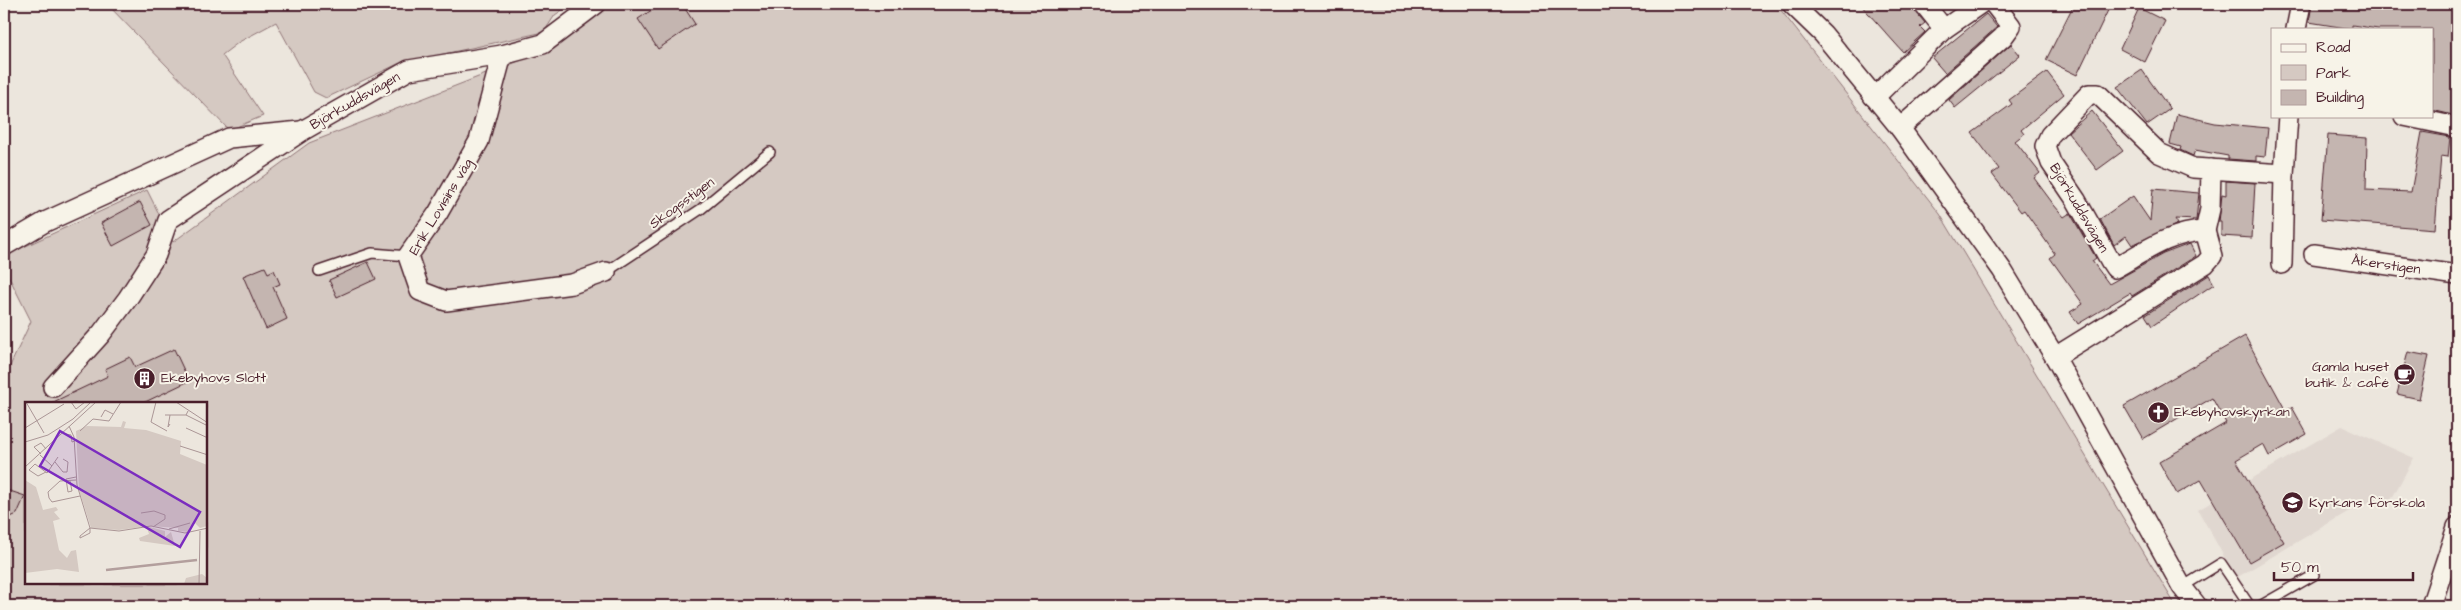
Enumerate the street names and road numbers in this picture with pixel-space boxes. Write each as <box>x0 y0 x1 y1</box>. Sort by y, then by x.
street label: Björkuddsvägen <box>306 67 404 135</box>
street label: Erik Lovisins väg <box>404 155 478 259</box>
street label: Björkuddsvägen <box>2044 159 2114 257</box>
street label: Skogsstigen <box>645 172 719 234</box>
street label: Åkerstigen <box>2350 250 2422 280</box>

